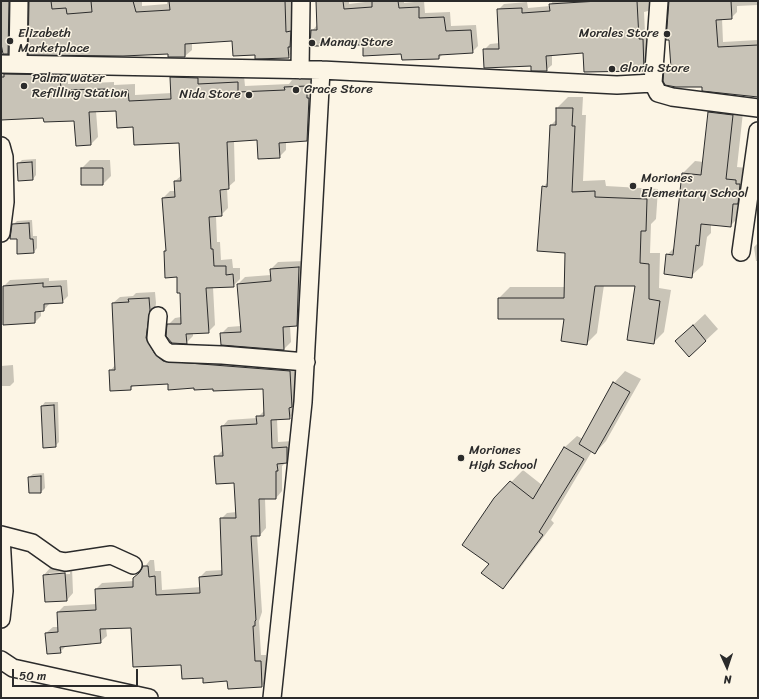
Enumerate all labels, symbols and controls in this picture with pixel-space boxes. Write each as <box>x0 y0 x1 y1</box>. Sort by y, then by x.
place label: Elizabeth Marketplace <box>18 26 90 57</box>
place label: Morales Store <box>579 26 659 42</box>
marker: Morales Store <box>662 29 672 39</box>
place label: Manay Store <box>320 35 393 51</box>
marker: Elizabeth Marketplace <box>5 36 15 46</box>
marker: Manay Store <box>307 38 317 48</box>
place label: Gloria Store <box>620 61 690 77</box>
marker: Gloria Store <box>607 64 617 74</box>
place label: Palma Water Refilling Station <box>32 71 127 102</box>
marker: Palma Water Refilling Station <box>19 81 29 91</box>
place label: Grace Store <box>304 82 373 98</box>
marker: Grace Store <box>291 85 301 95</box>
place label: Nida Store <box>179 87 241 103</box>
marker: Nida Store <box>244 90 254 100</box>
place label: Moriones Elementary School <box>641 171 748 202</box>
marker: Moriones Elementary School <box>628 181 638 191</box>
place label: Moriones High School <box>469 443 537 474</box>
marker: Moriones High School <box>456 453 466 463</box>
north arrow <box>707 647 747 687</box>
scale bar <box>14 661 140 687</box>
text: 50 m <box>19 665 46 687</box>
text: N <box>723 670 732 689</box>

